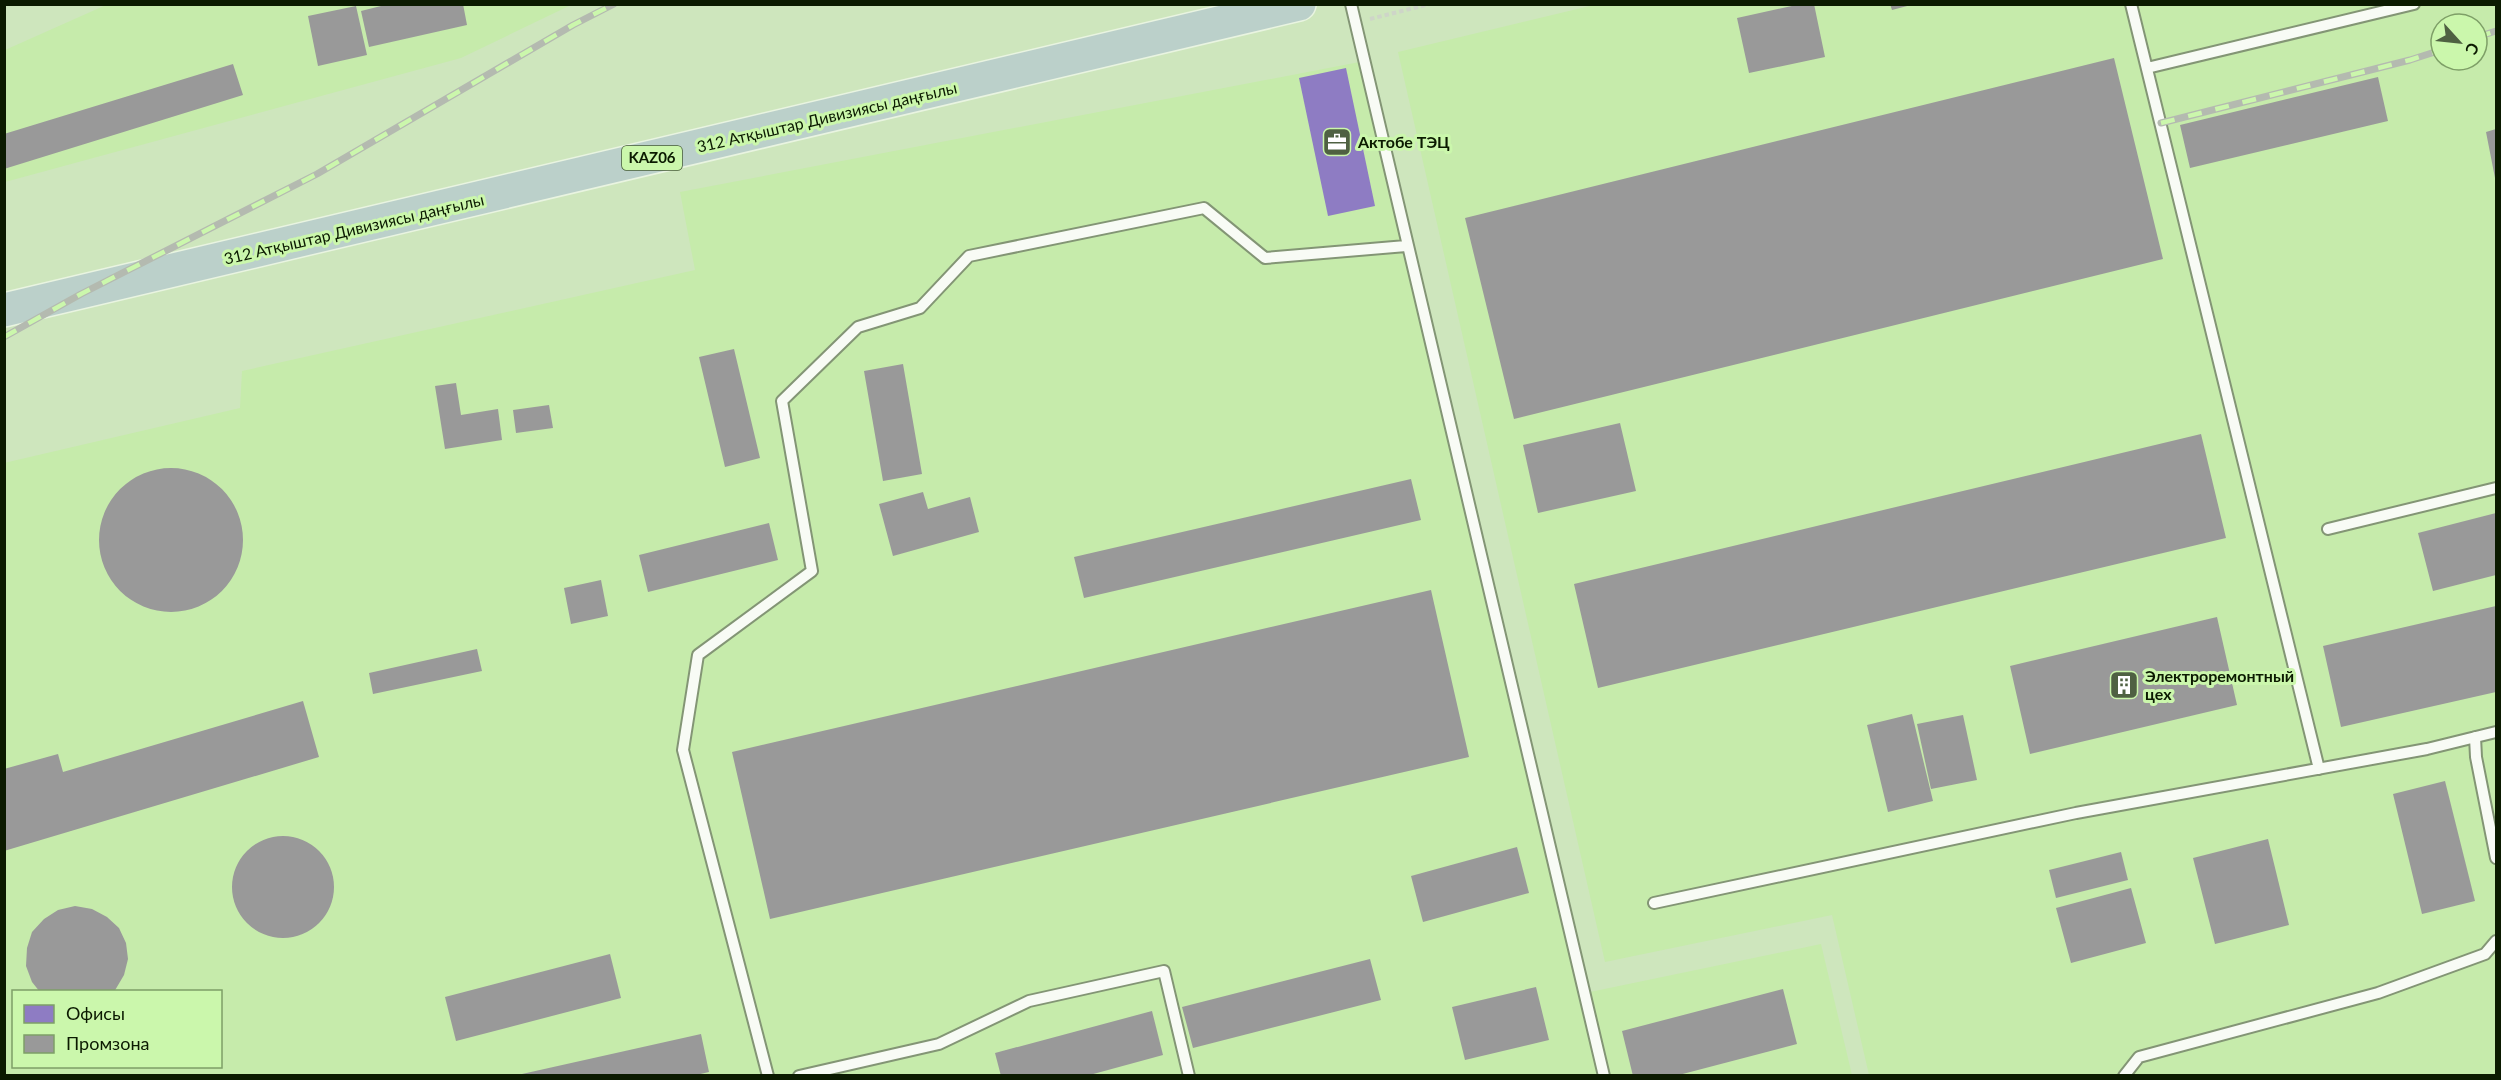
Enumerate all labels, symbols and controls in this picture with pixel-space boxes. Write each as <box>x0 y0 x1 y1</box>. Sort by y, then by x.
north arrow <box>2429 12 2489 72</box>
text: С <box>2462 40 2484 58</box>
street label: 312 Атқыштар Дивизиясы даңғылы <box>695 77 959 156</box>
office icon: Актобе ТЭЦ <box>1321 126 1353 158</box>
place label: Актобе ТЭЦ <box>1357 132 1450 151</box>
road number: KАZ06 <box>622 146 682 170</box>
street label: 312 Атқыштар Дивизиясы даңғылы <box>222 189 486 268</box>
place label: Электроремонтный цех <box>2145 666 2294 703</box>
building icon: Электроремонтный цех <box>2108 669 2140 701</box>
legend <box>12 990 222 1068</box>
text: Офисы <box>66 1002 125 1024</box>
text: Промзона <box>66 1032 149 1054</box>

